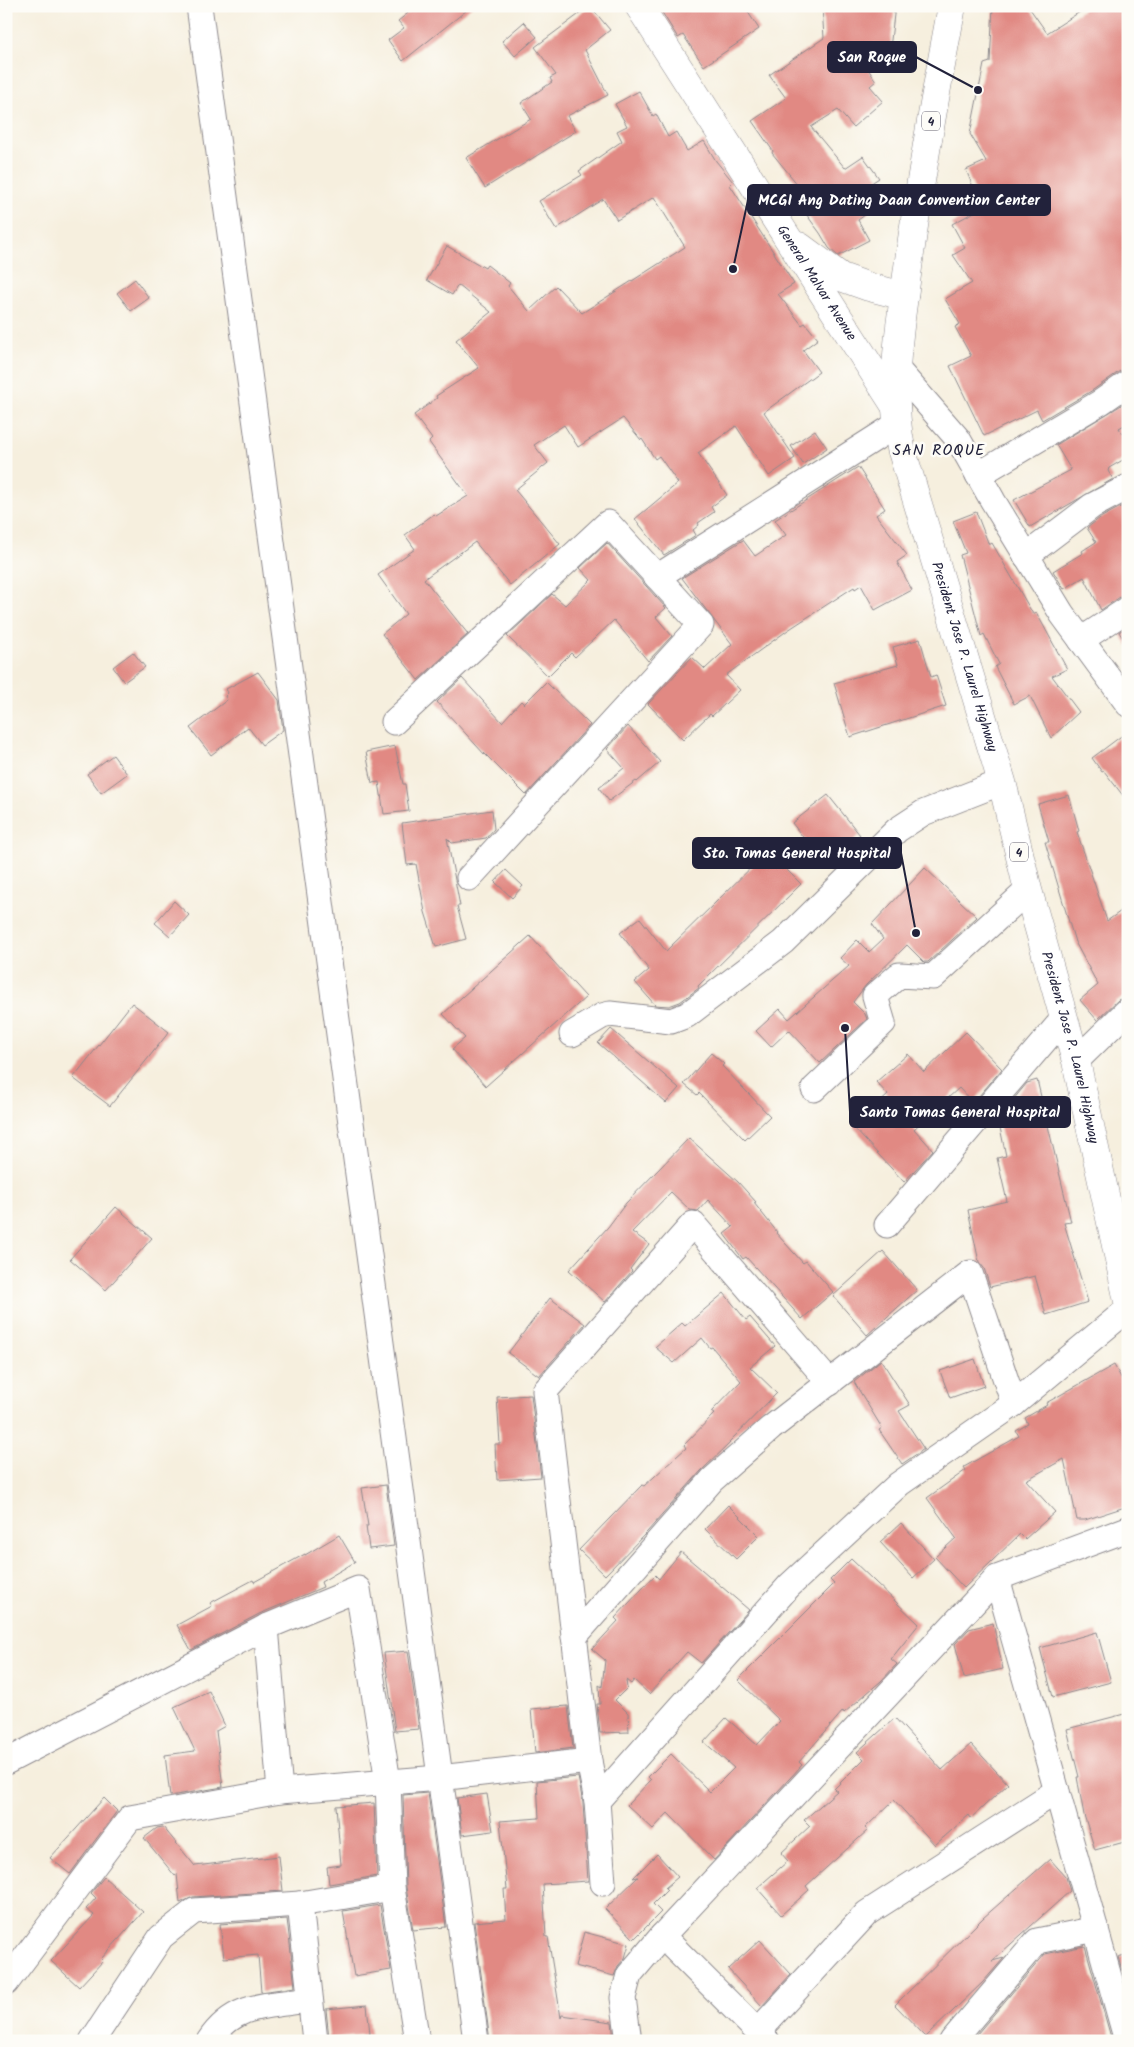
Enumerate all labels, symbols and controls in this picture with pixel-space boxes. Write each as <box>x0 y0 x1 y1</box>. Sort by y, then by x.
callout: San Roque <box>828 42 916 72</box>
text: San Roque <box>838 46 907 70</box>
road number: 4 <box>922 112 940 130</box>
callout: MCGI Ang Dating Daan Convention Center <box>748 185 1050 215</box>
text: MCGI Ang Dating Daan Convention Center <box>758 189 1041 213</box>
street label: General Malvar Avenue <box>771 221 862 346</box>
district label: SAN ROQUE <box>893 438 985 463</box>
street label: President Jose P. Laurel Highway <box>925 559 1003 755</box>
callout: Sto. Tomas General Hospital <box>693 838 901 868</box>
text: Sto. Tomas General Hospital <box>703 842 891 866</box>
road number: 4 <box>1010 842 1028 862</box>
street label: President Jose P. Laurel Highway <box>1035 949 1105 1146</box>
callout: Santo Tomas General Hospital <box>850 1097 1070 1127</box>
text: Santo Tomas General Hospital <box>860 1101 1060 1125</box>

